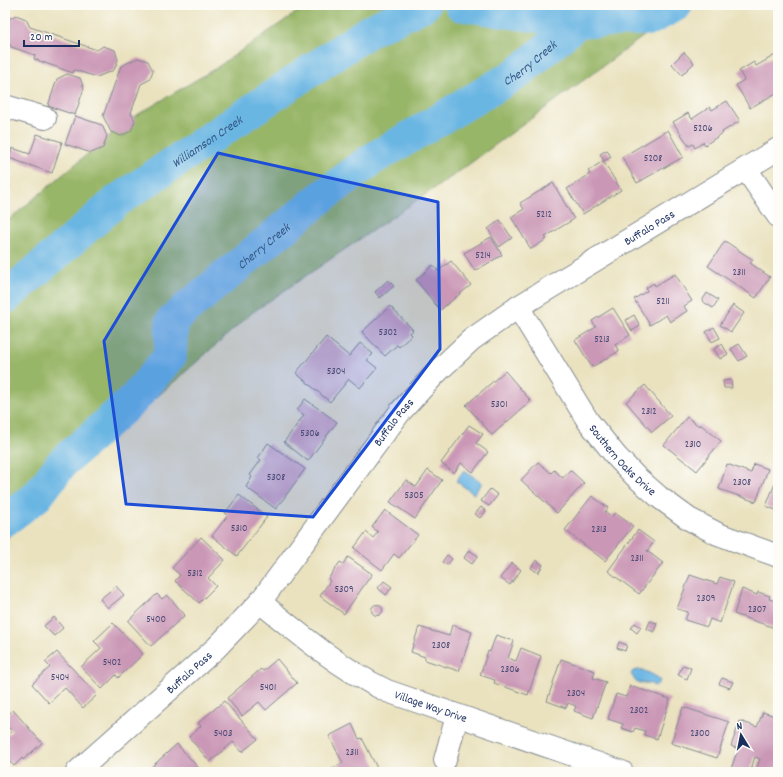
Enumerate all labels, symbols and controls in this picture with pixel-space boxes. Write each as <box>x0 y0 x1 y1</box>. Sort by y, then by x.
scale bar <box>24 22 79 48</box>
text: 20 m <box>30 29 53 46</box>
water label: Cherry Creek <box>500 36 563 92</box>
water label: Williamson Creek <box>169 111 248 174</box>
house number: 5206 <box>693 122 713 136</box>
house number: 5208 <box>644 152 662 166</box>
street label: Buffalo Pass <box>621 207 679 251</box>
house number: 5212 <box>536 208 552 222</box>
water label: Cherry Creek <box>234 219 296 275</box>
house number: 5214 <box>475 249 491 263</box>
house number: 2311 <box>732 266 746 280</box>
house number: 5211 <box>656 295 670 309</box>
house number: 5302 <box>379 326 397 340</box>
house number: 5213 <box>594 333 610 347</box>
house number: 5304 <box>327 365 345 379</box>
street label: Buffalo Pass <box>370 395 419 450</box>
house number: 5301 <box>491 398 507 412</box>
house number: 2312 <box>641 405 657 419</box>
street label: Southern Oaks Drive <box>584 421 659 501</box>
house number: 5306 <box>300 427 320 441</box>
house number: 2310 <box>685 438 701 452</box>
house number: 5308 <box>267 471 285 485</box>
house number: 2308 <box>733 476 751 490</box>
house number: 5305 <box>404 489 424 503</box>
house number: 5310 <box>231 522 247 536</box>
house number: 2313 <box>591 523 607 537</box>
house number: 2311 <box>630 552 644 566</box>
house number: 5312 <box>187 567 203 581</box>
house number: 5309 <box>334 583 354 597</box>
house number: 2309 <box>697 592 715 606</box>
house number: 2307 <box>748 603 766 617</box>
house number: 5400 <box>146 613 166 627</box>
house number: 2308 <box>432 639 450 653</box>
street label: Buffalo Pass <box>163 648 217 699</box>
house number: 5402 <box>103 656 121 670</box>
house number: 2306 <box>500 663 520 677</box>
house number: 5404 <box>51 671 69 685</box>
house number: 5401 <box>260 681 276 695</box>
street label: Village Way Drive <box>392 687 469 728</box>
house number: 2304 <box>567 687 585 701</box>
house number: 2302 <box>630 704 648 718</box>
north arrow <box>721 715 761 755</box>
text: N <box>736 719 744 735</box>
house number: 5403 <box>214 727 232 741</box>
house number: 2300 <box>690 727 710 741</box>
house number: 2311 <box>345 746 359 760</box>

